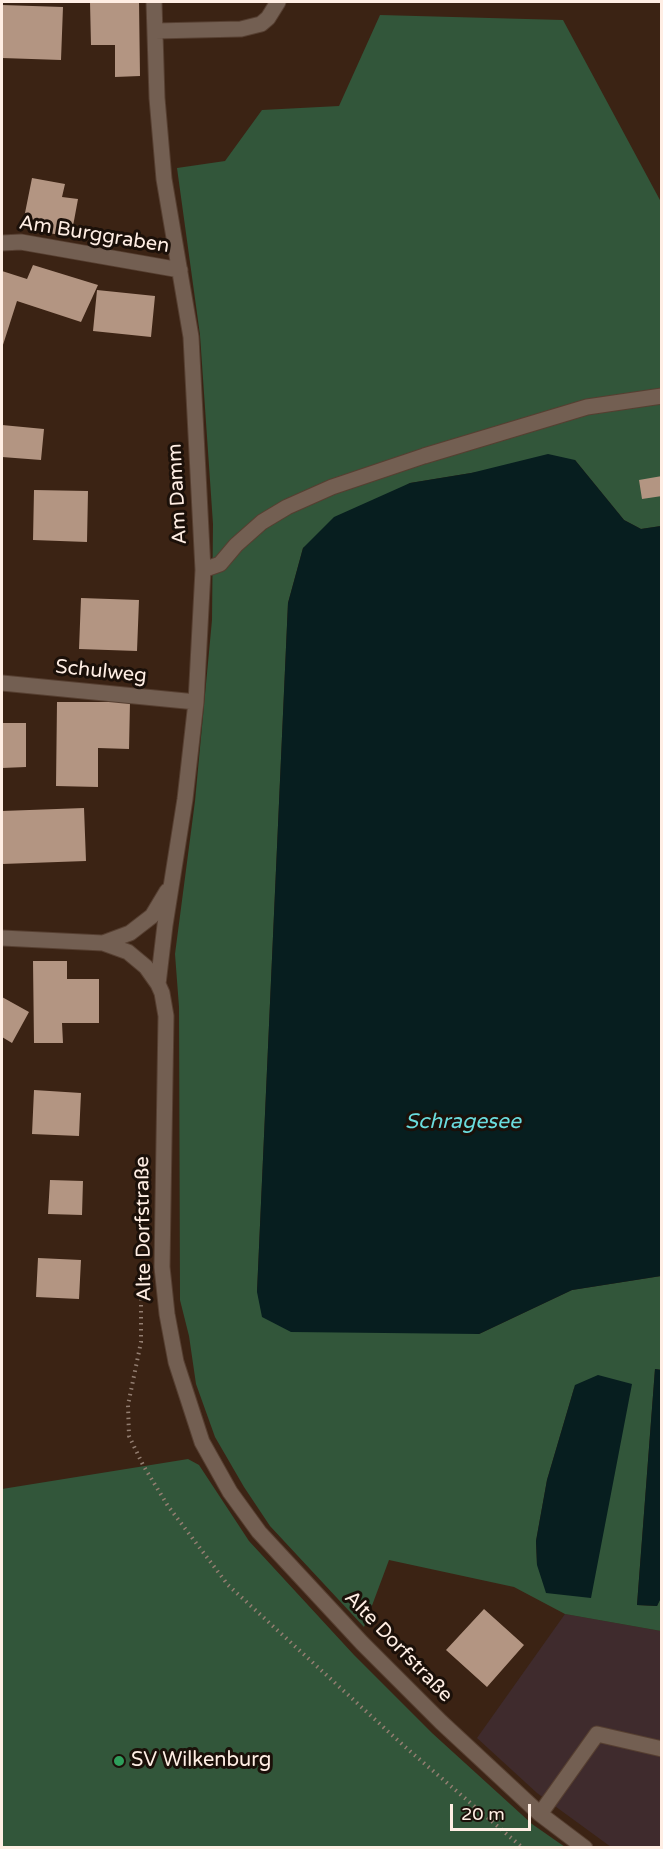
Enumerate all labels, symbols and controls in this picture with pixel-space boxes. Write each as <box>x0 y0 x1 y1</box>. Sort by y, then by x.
street label: Am Burggraben <box>17 211 171 259</box>
street label: Am Damm <box>163 443 193 545</box>
street label: Schulweg <box>54 655 148 689</box>
water label: Schragesee <box>405 1109 521 1135</box>
street label: Alte Dorfstraße <box>131 1156 157 1302</box>
street label: Alte Dorfstraße <box>339 1586 457 1708</box>
place label: SV Wilkenburg <box>131 1749 271 1773</box>
marker: SV Wilkenburg <box>112 1754 126 1768</box>
scale bar <box>453 1792 534 1830</box>
text: 20 m <box>461 1803 505 1825</box>

